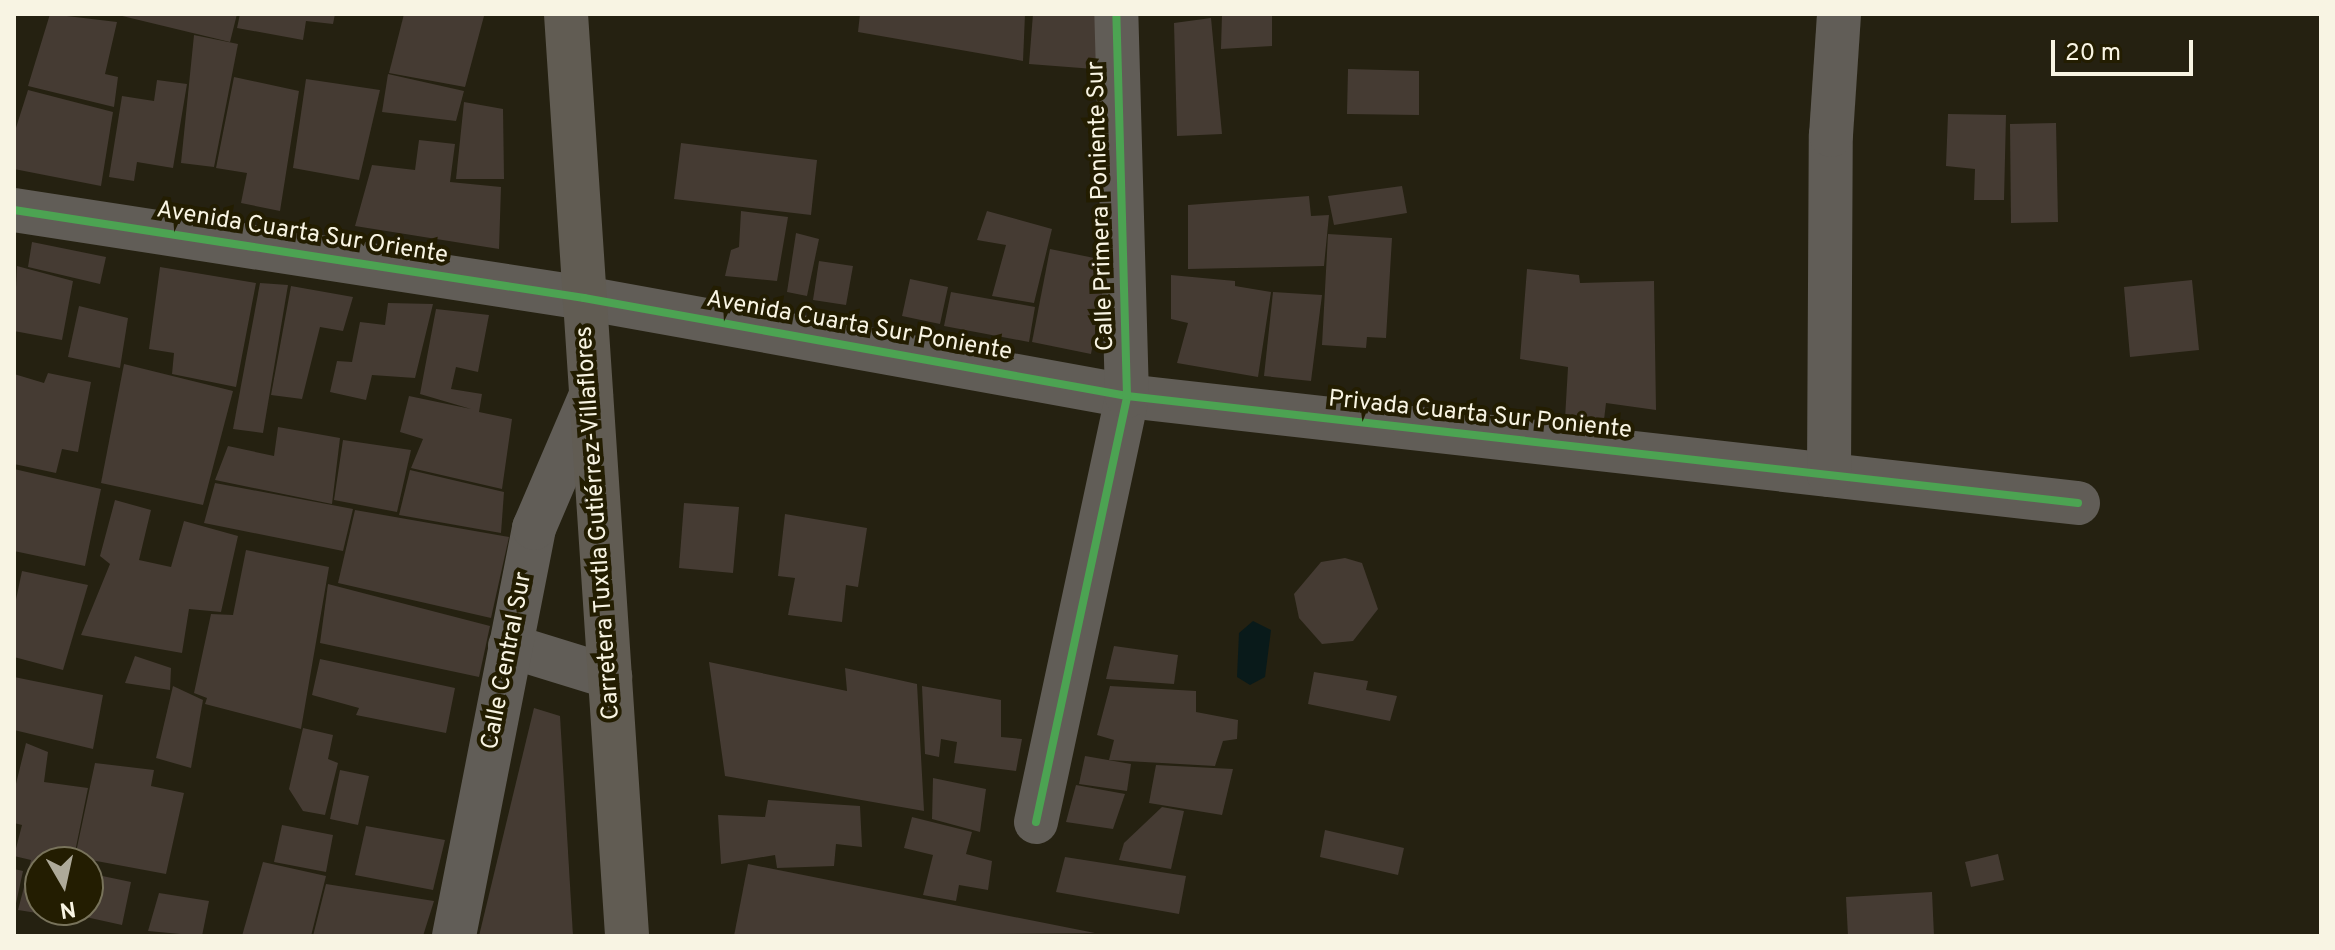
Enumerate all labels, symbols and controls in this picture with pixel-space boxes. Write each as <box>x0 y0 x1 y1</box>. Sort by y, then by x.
scale bar <box>2055 24 2197 74</box>
text: 20 m <box>2065 39 2121 69</box>
street label: Calle Primera Poniente Sur <box>1083 61 1121 351</box>
street label: Avenida Cuarta Sur Oriente <box>154 197 450 271</box>
street label: Avenida Cuarta Sur Poniente <box>704 286 1014 368</box>
street label: Carretera Tuxtla Gutiérrez-Villaflores <box>571 325 627 721</box>
street label: Privada Cuarta Sur Poniente <box>1327 386 1633 446</box>
street label: Calle Central Sur <box>477 570 539 752</box>
north arrow <box>24 846 104 926</box>
text: N <box>58 894 77 923</box>

